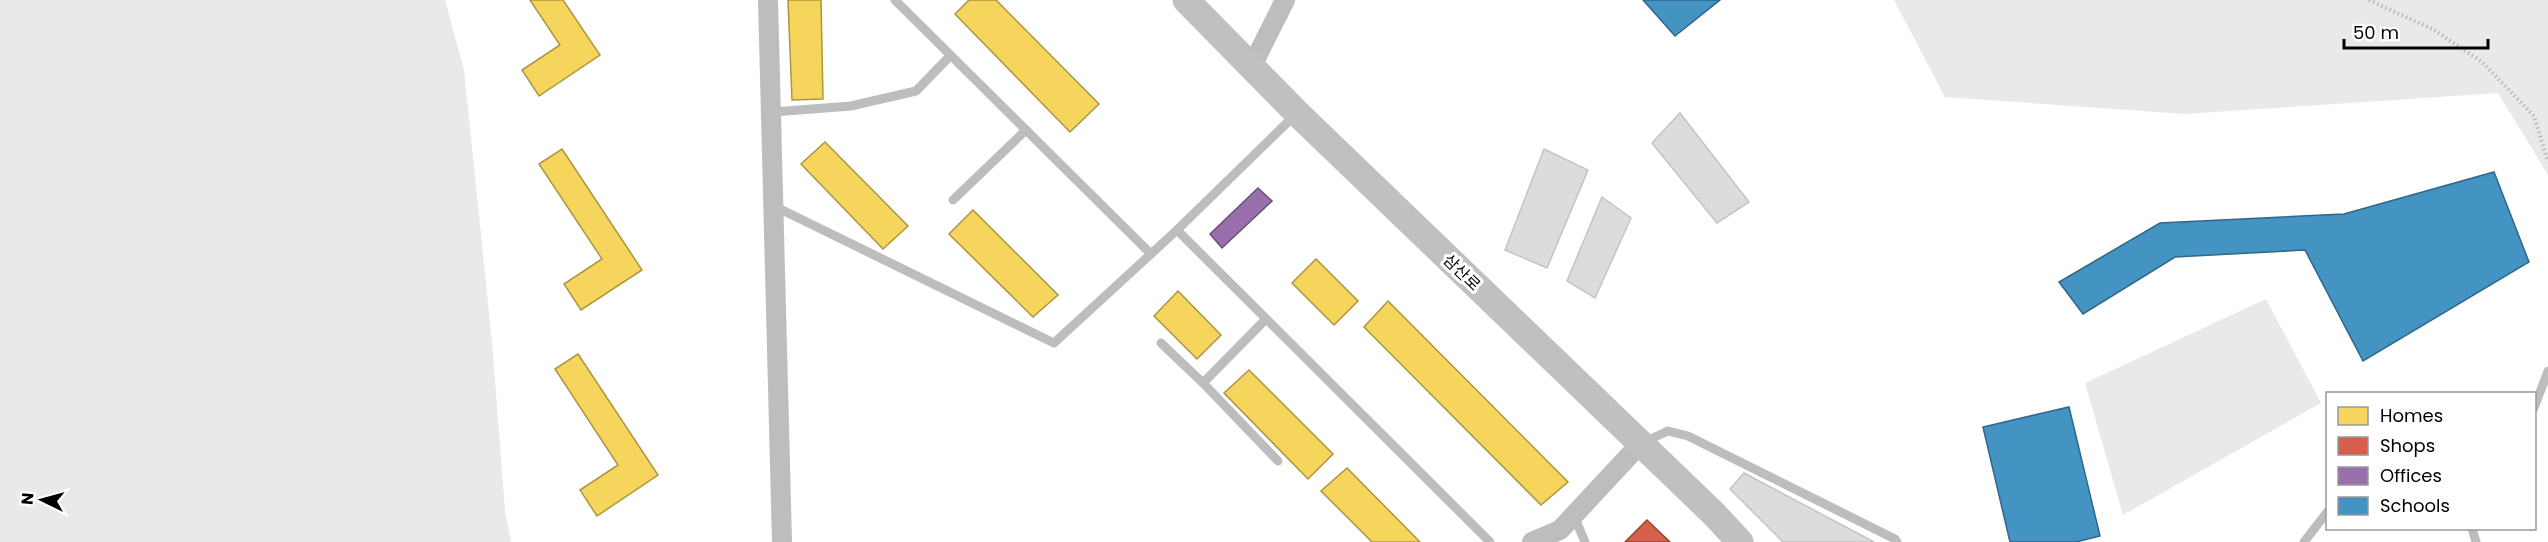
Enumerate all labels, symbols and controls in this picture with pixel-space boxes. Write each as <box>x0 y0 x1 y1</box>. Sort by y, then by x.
scale bar <box>2344 12 2488 50</box>
text: 50 m <box>2353 20 2399 45</box>
street label: 삼산로 <box>1438 249 1486 296</box>
legend <box>2326 392 2536 530</box>
text: Homes <box>2380 403 2443 428</box>
text: Shops <box>2380 433 2435 458</box>
text: Offices <box>2380 463 2442 488</box>
north arrow <box>12 470 72 530</box>
text: N <box>16 492 40 506</box>
text: Schools <box>2380 493 2450 518</box>

